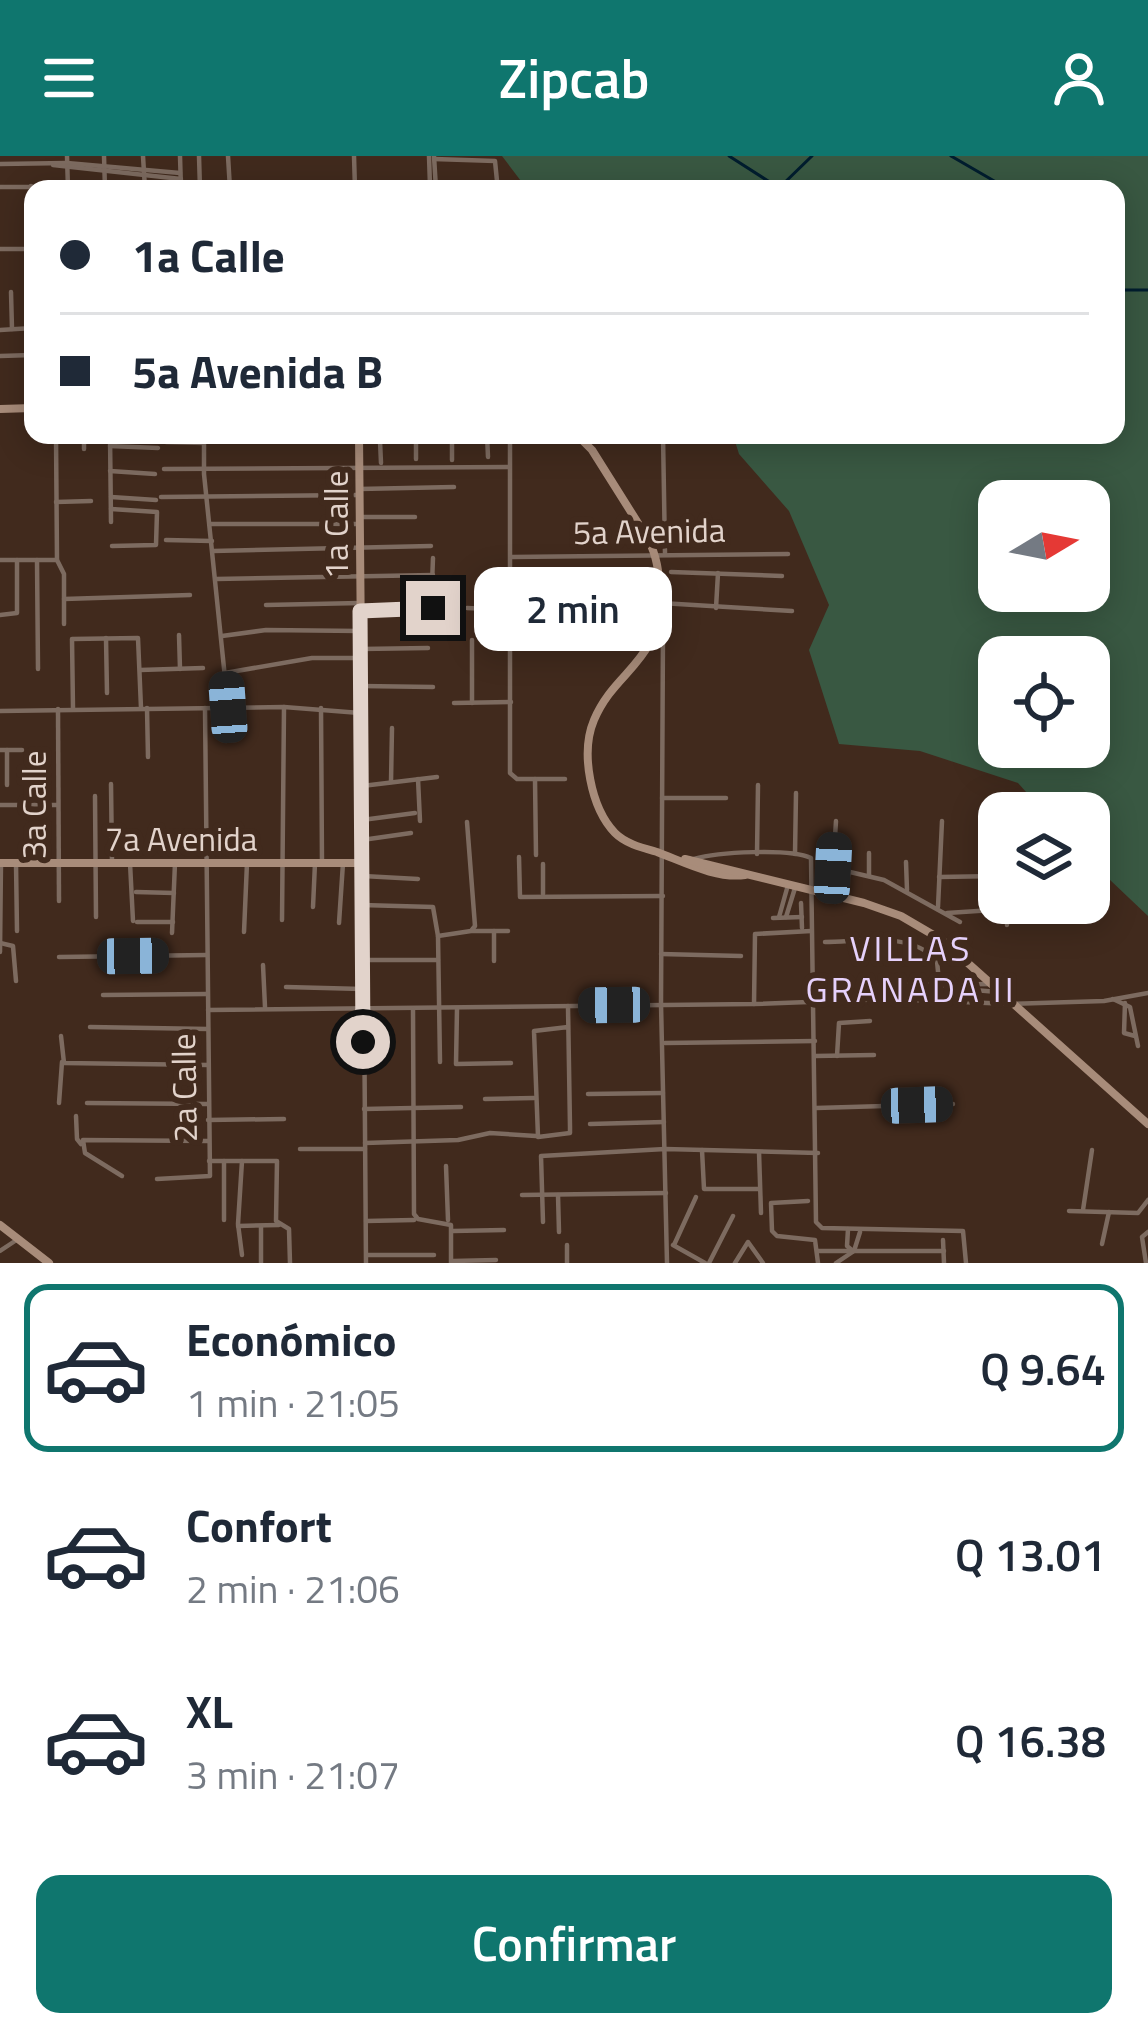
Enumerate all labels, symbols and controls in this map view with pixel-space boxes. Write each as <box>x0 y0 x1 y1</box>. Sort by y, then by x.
text: Zipcab <box>498 37 650 119</box>
icon: menu <box>36 45 102 111</box>
icon: person <box>1046 45 1112 111</box>
text: 1a Calle <box>132 221 285 289</box>
text: 5a Avenida B <box>132 337 383 405</box>
street label: 1a Calle <box>311 471 361 579</box>
north arrow <box>978 480 1110 612</box>
map controls <box>978 480 1110 924</box>
street label: 5a Avenida <box>572 505 726 557</box>
callout: 2 min <box>475 566 673 650</box>
text: 2 min <box>526 579 620 638</box>
route end <box>406 581 460 635</box>
button: locate <box>978 636 1110 768</box>
car <box>208 670 248 744</box>
street label: 3a Calle <box>9 751 59 859</box>
button: layers <box>978 792 1110 924</box>
street label: 7a Avenida <box>105 814 257 864</box>
car <box>813 831 853 905</box>
district label: VILLAS GRANADA II <box>805 920 1017 1016</box>
car <box>97 937 169 975</box>
car <box>578 986 650 1024</box>
route start <box>336 1015 390 1069</box>
street label: 2a Calle <box>158 1033 210 1143</box>
car <box>880 1086 954 1124</box>
text: Económico <box>186 1305 397 1373</box>
icon: car <box>42 1314 150 1422</box>
text: Q 9.64 <box>980 1334 1106 1402</box>
text: 1 min · 21:05 <box>186 1373 400 1432</box>
text: Confort <box>186 1491 332 1559</box>
icon: car <box>42 1500 150 1608</box>
text: Q 13.01 <box>955 1520 1106 1588</box>
text: 2 min · 21:06 <box>186 1559 400 1618</box>
text: XL <box>186 1677 233 1745</box>
icon: car <box>42 1686 150 1794</box>
text: Q 16.38 <box>955 1706 1106 1774</box>
text: 3 min · 21:07 <box>186 1745 400 1804</box>
button: Confirmar <box>36 1875 1112 2013</box>

